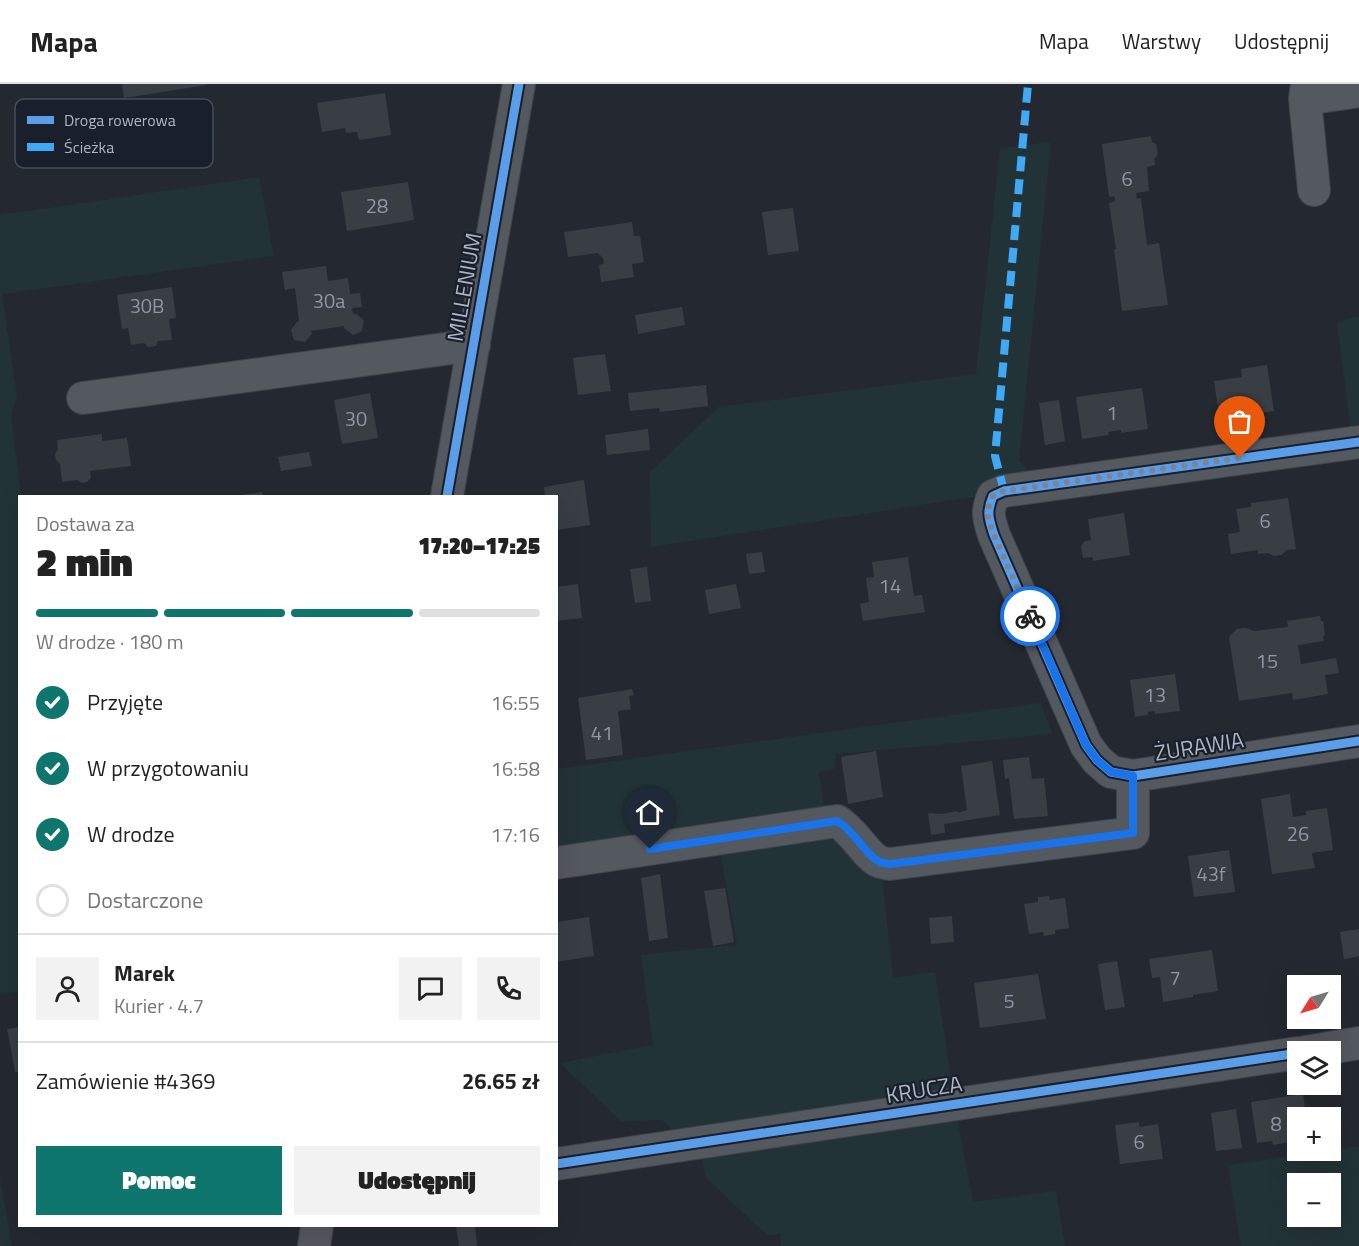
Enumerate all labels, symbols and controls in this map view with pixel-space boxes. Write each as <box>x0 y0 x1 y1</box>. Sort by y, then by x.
text: Mapa <box>30 20 98 63</box>
text: Mapa <box>1039 25 1089 57</box>
text: Warstwy <box>1122 25 1201 57</box>
text: Udostępnij <box>1234 25 1329 57</box>
legend <box>15 99 213 168</box>
text: Droga rowerowa <box>64 108 176 132</box>
text: Ścieżka <box>64 135 114 159</box>
house number: 6 <box>1121 163 1133 194</box>
house number: 28 <box>366 190 388 221</box>
street label: MILLENIUM <box>438 230 490 344</box>
house number: 30a <box>313 285 345 316</box>
house number: 30B <box>130 290 164 321</box>
pin <box>1214 396 1265 458</box>
house number: 1 <box>1106 397 1118 428</box>
house number: 30 <box>345 403 367 434</box>
icon: bag <box>1223 405 1256 438</box>
house number: 6 <box>1259 505 1271 536</box>
text: Dostawa za <box>36 508 134 539</box>
text: 17:20–17:25 <box>418 529 540 563</box>
text: 2 min <box>36 532 133 591</box>
house number: 14 <box>879 570 901 601</box>
courier <box>1000 586 1060 646</box>
icon: bike <box>1014 600 1047 633</box>
text: W drodze · 180 m <box>36 626 184 657</box>
house number: 15 <box>1256 645 1278 676</box>
house number: 13 <box>1144 679 1166 710</box>
text: Przyjęte <box>87 685 163 719</box>
icon: check <box>36 686 69 719</box>
text: 16:55 <box>491 687 540 718</box>
house number: 41 <box>591 717 613 748</box>
street label: ŻURAWIA <box>1152 722 1246 770</box>
text: W przygotowaniu <box>87 751 249 785</box>
icon: check <box>36 752 69 785</box>
text: 16:58 <box>491 753 540 784</box>
pin <box>624 787 675 849</box>
icon: home <box>633 796 666 829</box>
text: W drodze <box>87 817 175 851</box>
icon: check <box>36 818 69 851</box>
house number: 26 <box>1287 818 1309 849</box>
text: 17:16 <box>491 819 540 850</box>
house number: 43f <box>1196 858 1226 889</box>
text: Dostarczone <box>87 883 203 917</box>
text: Marek <box>114 956 175 990</box>
button: person <box>36 957 99 1020</box>
button: chat <box>399 957 462 1020</box>
button: phone <box>477 957 540 1020</box>
house number: 7 <box>1169 962 1181 993</box>
north arrow <box>1287 975 1341 1029</box>
map controls <box>1287 975 1341 1227</box>
house number: 5 <box>1003 985 1015 1016</box>
text: Kurier · 4.7 <box>114 990 204 1021</box>
button: layers <box>1287 1041 1341 1095</box>
text: Zamówienie #4369 <box>36 1064 216 1098</box>
text: 26.65 zł <box>462 1064 540 1098</box>
street label: KRUCZA <box>883 1066 965 1112</box>
button: + <box>1287 1107 1341 1161</box>
house number: 8 <box>1270 1108 1282 1139</box>
house number: 6 <box>1133 1126 1145 1157</box>
button: Pomoc <box>36 1146 282 1215</box>
button: Udostępnij <box>294 1146 540 1215</box>
button: − <box>1287 1173 1341 1227</box>

